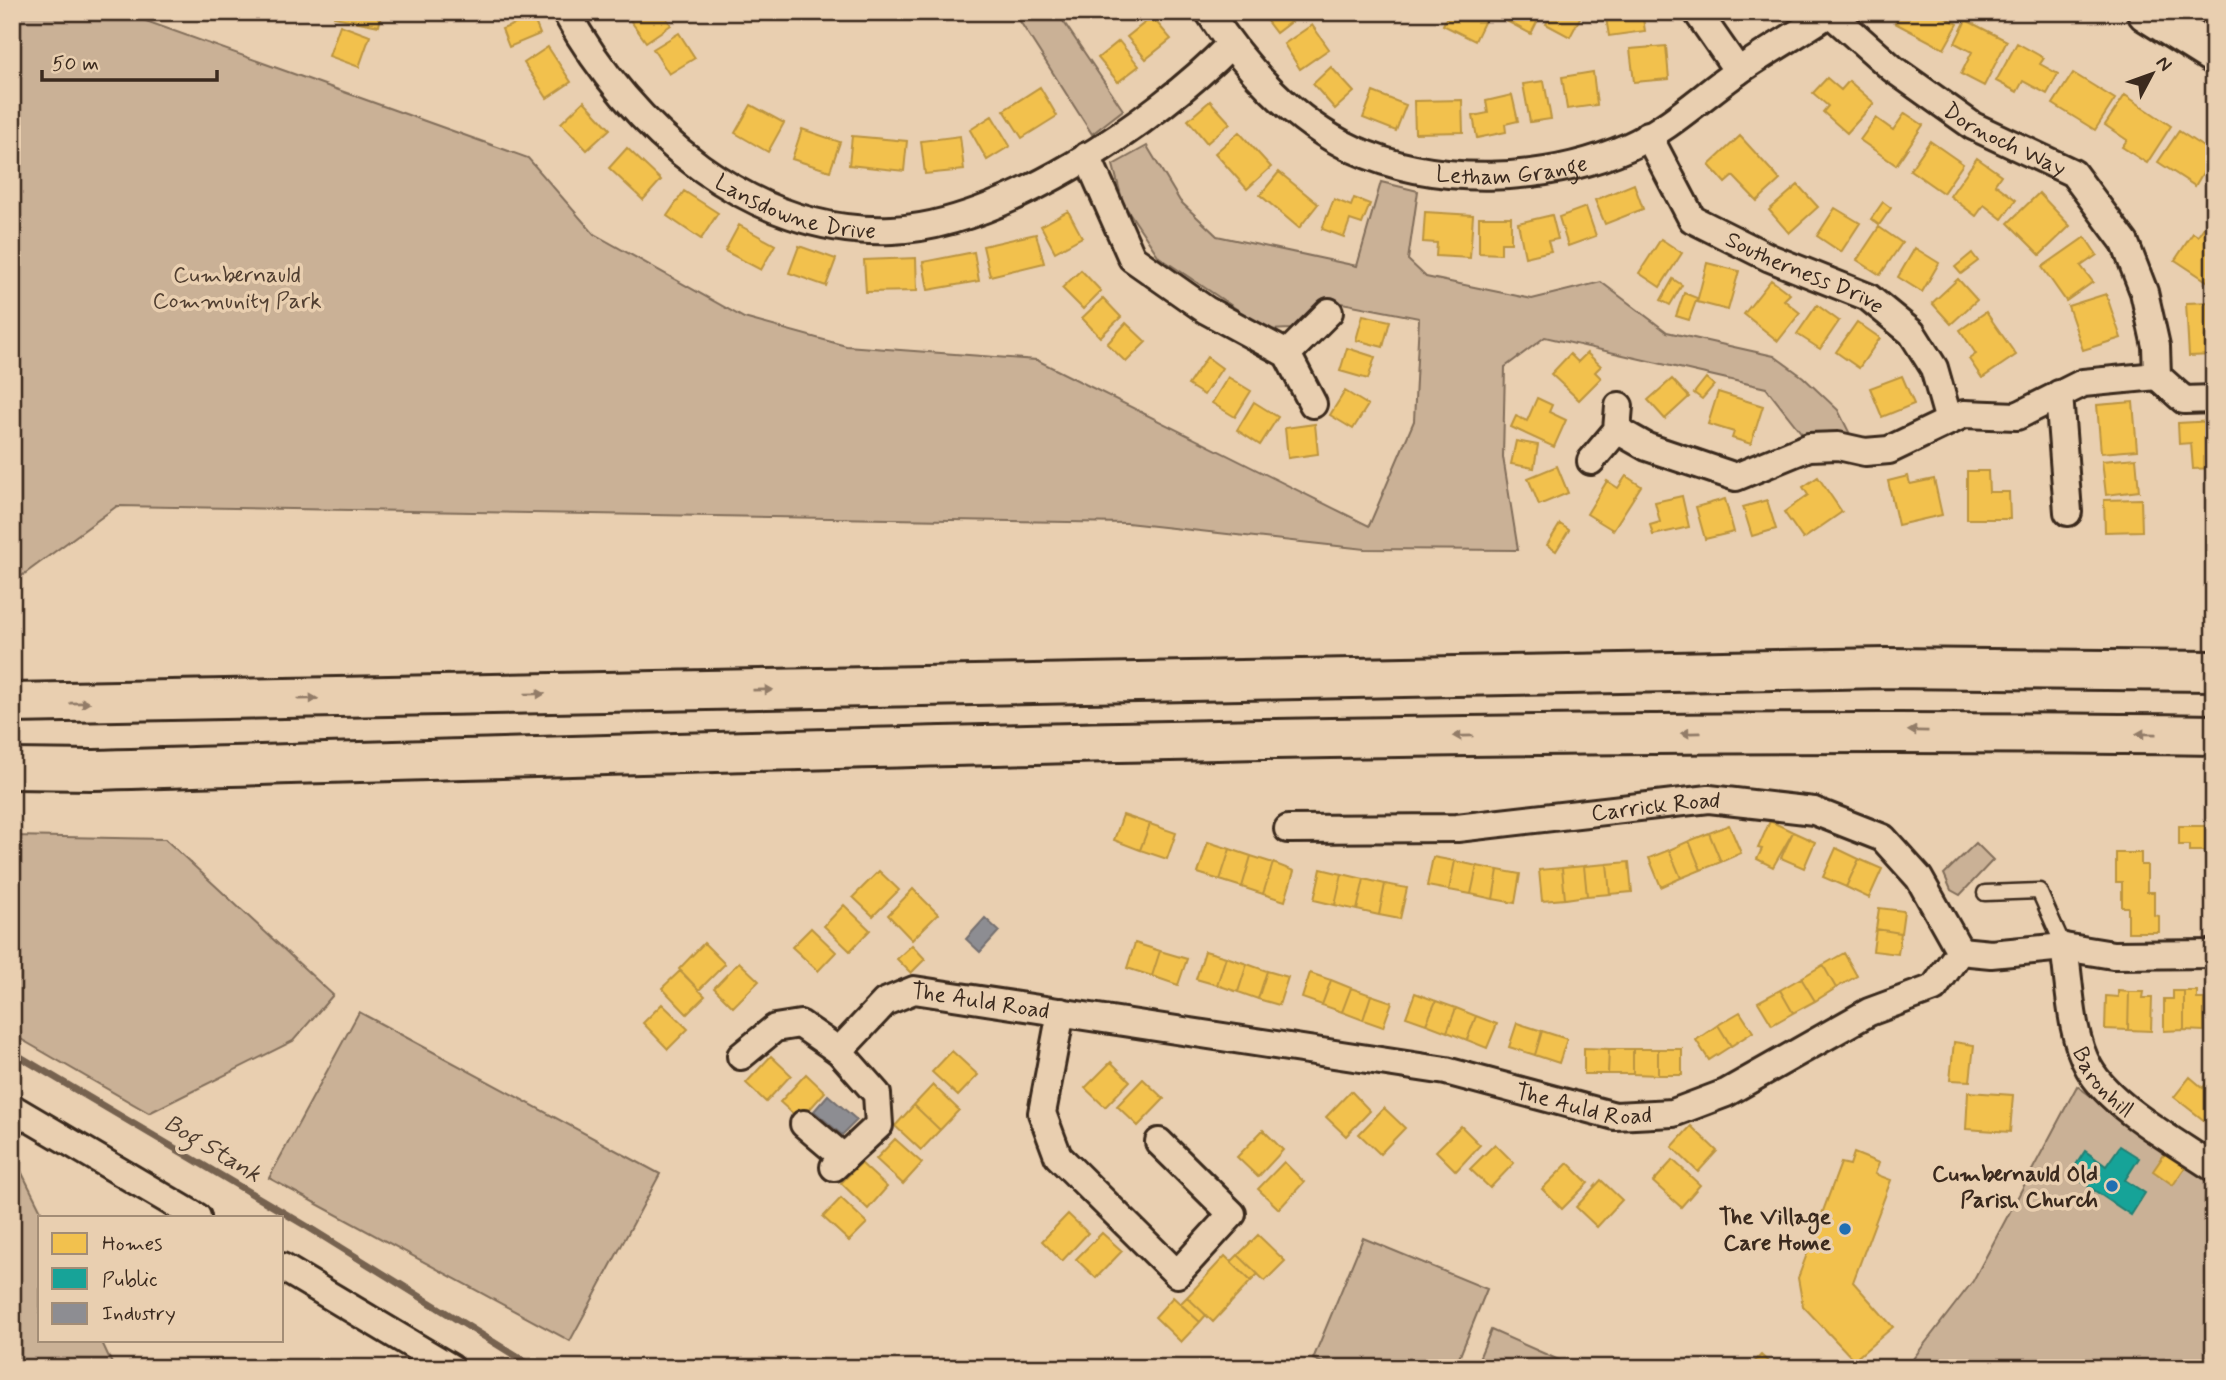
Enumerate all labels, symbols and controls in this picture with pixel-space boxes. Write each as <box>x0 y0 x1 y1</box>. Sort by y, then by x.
scale bar <box>42 38 217 82</box>
north arrow <box>2118 38 2188 108</box>
text: 50 m <box>52 50 99 78</box>
text: N <box>2150 51 2177 77</box>
street label: Dornoch Way <box>1936 96 2071 185</box>
street label: Letham Grange <box>1434 149 1591 193</box>
street label: Lansdowne Drive <box>708 168 876 247</box>
street label: Southerness Drive <box>1720 225 1890 322</box>
park label: Cumbernauld Community Park <box>152 261 322 317</box>
one-way arrow <box>752 684 774 696</box>
one-way arrow <box>525 689 547 700</box>
one-way arrow <box>297 693 319 704</box>
one-way arrow <box>70 697 92 709</box>
one-way arrow <box>1907 725 1929 737</box>
one-way arrow <box>1679 727 1701 739</box>
one-way arrow <box>2134 728 2156 740</box>
one-way arrow <box>1452 730 1474 742</box>
street label: Carrick Road <box>1590 786 1722 829</box>
street label: The Auld Road <box>909 977 1051 1027</box>
street label: Baronhill <box>2064 1043 2139 1126</box>
street label: The Auld Road <box>1512 1077 1653 1134</box>
water label: Bog Stank <box>156 1108 267 1193</box>
place label: Cumbernauld Old Parish Church <box>1932 1160 2098 1216</box>
marker: Cumbernauld Old Parish Church <box>2104 1178 2120 1194</box>
place label: The Village Care Home <box>1719 1203 1832 1259</box>
legend <box>38 1216 284 1342</box>
marker: The Village Care Home <box>1837 1221 1853 1237</box>
text: Homes <box>102 1230 162 1258</box>
text: Public <box>102 1266 158 1294</box>
text: Industry <box>102 1300 176 1328</box>

